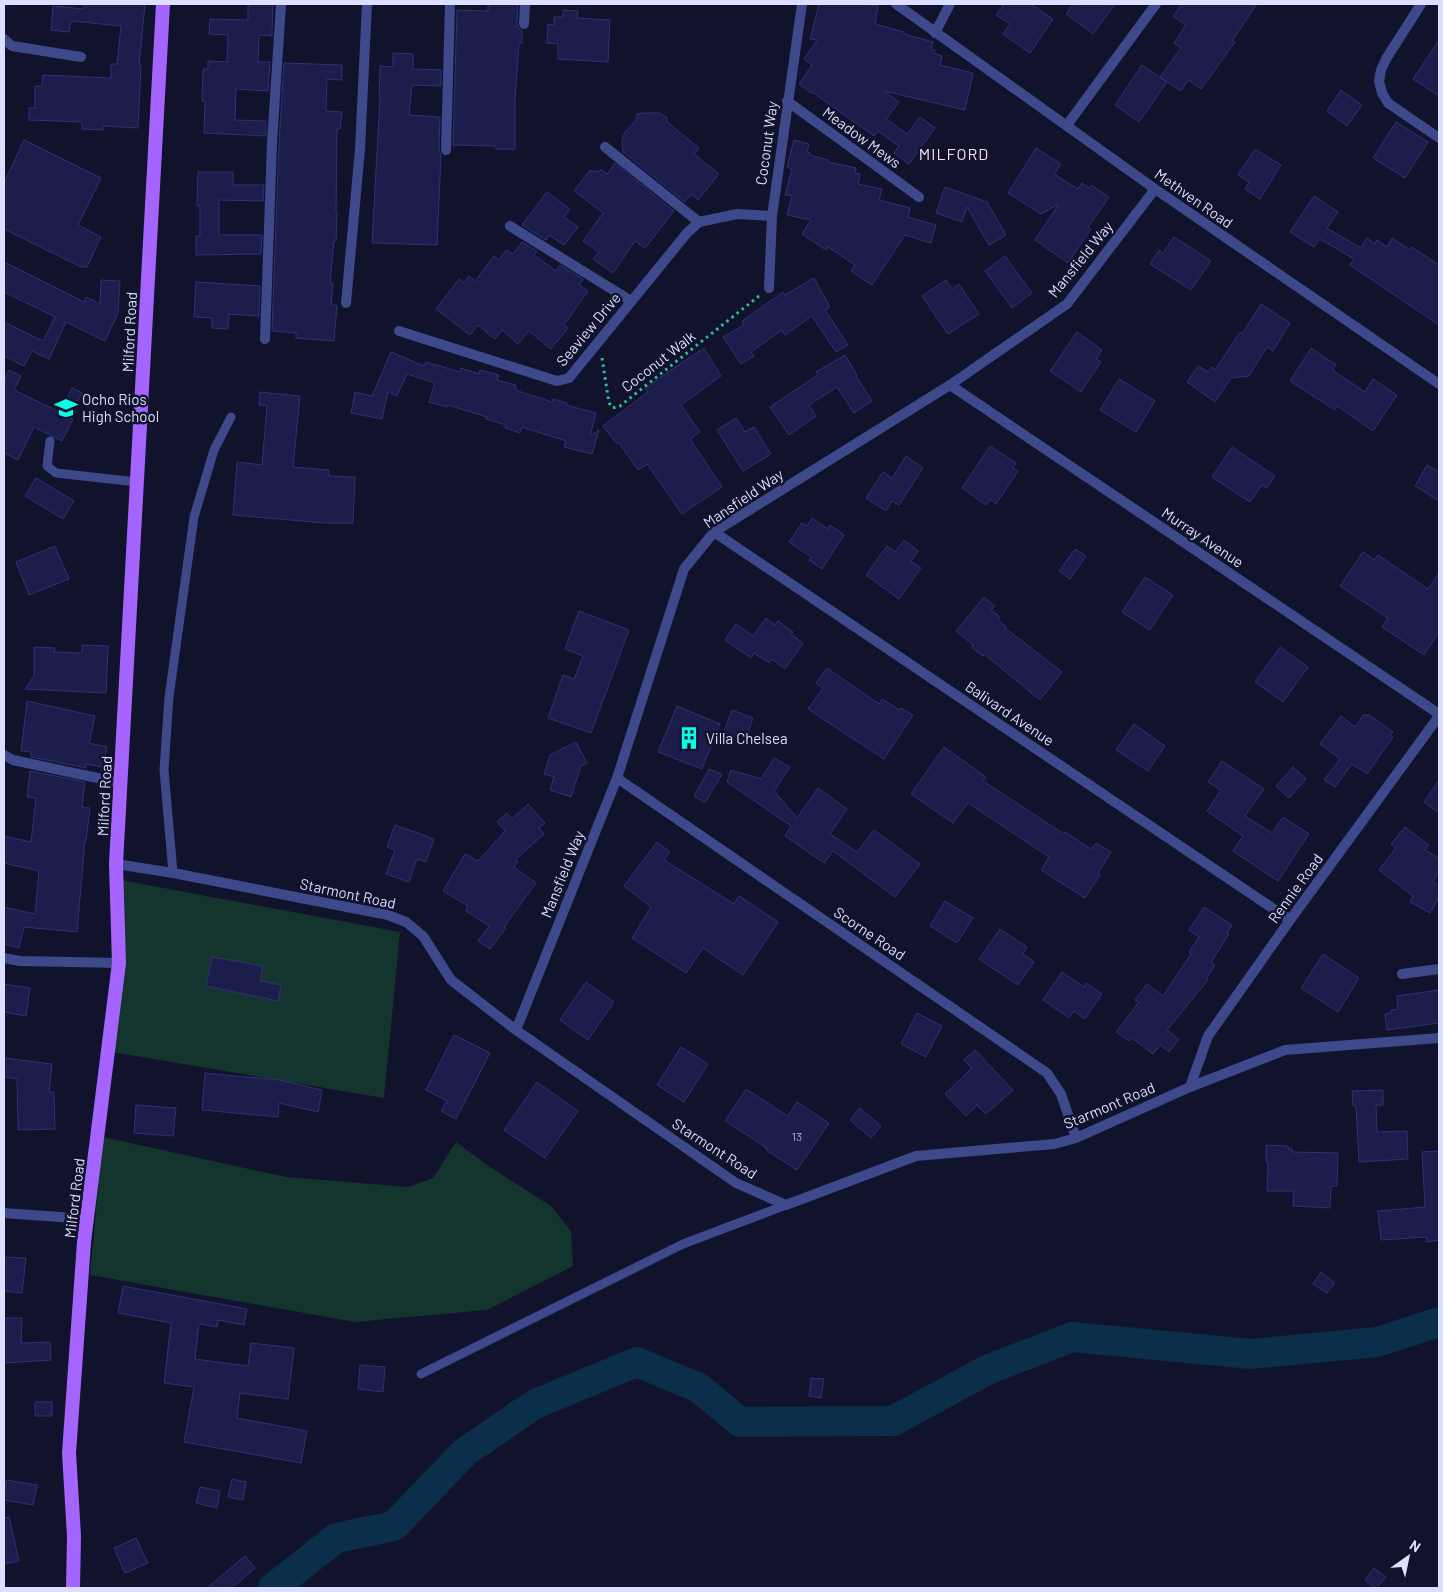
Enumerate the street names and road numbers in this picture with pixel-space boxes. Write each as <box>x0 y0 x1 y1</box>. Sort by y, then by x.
street label: Coconut Way <box>751 100 781 186</box>
street label: Meadow Mews <box>819 103 905 171</box>
street label: Methven Road <box>1152 164 1236 232</box>
street label: Mansfield Way <box>1044 217 1116 301</box>
street label: Seaview Drive <box>552 289 624 369</box>
street label: Milford Road <box>118 291 140 373</box>
street label: Coconut Walk <box>617 326 699 395</box>
street label: Mansfield Way <box>700 465 786 531</box>
street label: Murray Avenue <box>1159 503 1247 571</box>
street label: Balivard Avenue <box>962 677 1058 749</box>
street label: Milford Road <box>93 755 115 837</box>
street label: Mansfield Way <box>536 828 588 920</box>
street label: Rennie Road <box>1264 850 1326 926</box>
street label: Starmont Road <box>298 874 398 912</box>
street label: Scorne Road <box>831 903 909 963</box>
street label: Starmont Road <box>1061 1078 1157 1132</box>
street label: Starmont Road <box>669 1114 761 1182</box>
street label: Milford Road <box>60 1157 88 1239</box>

